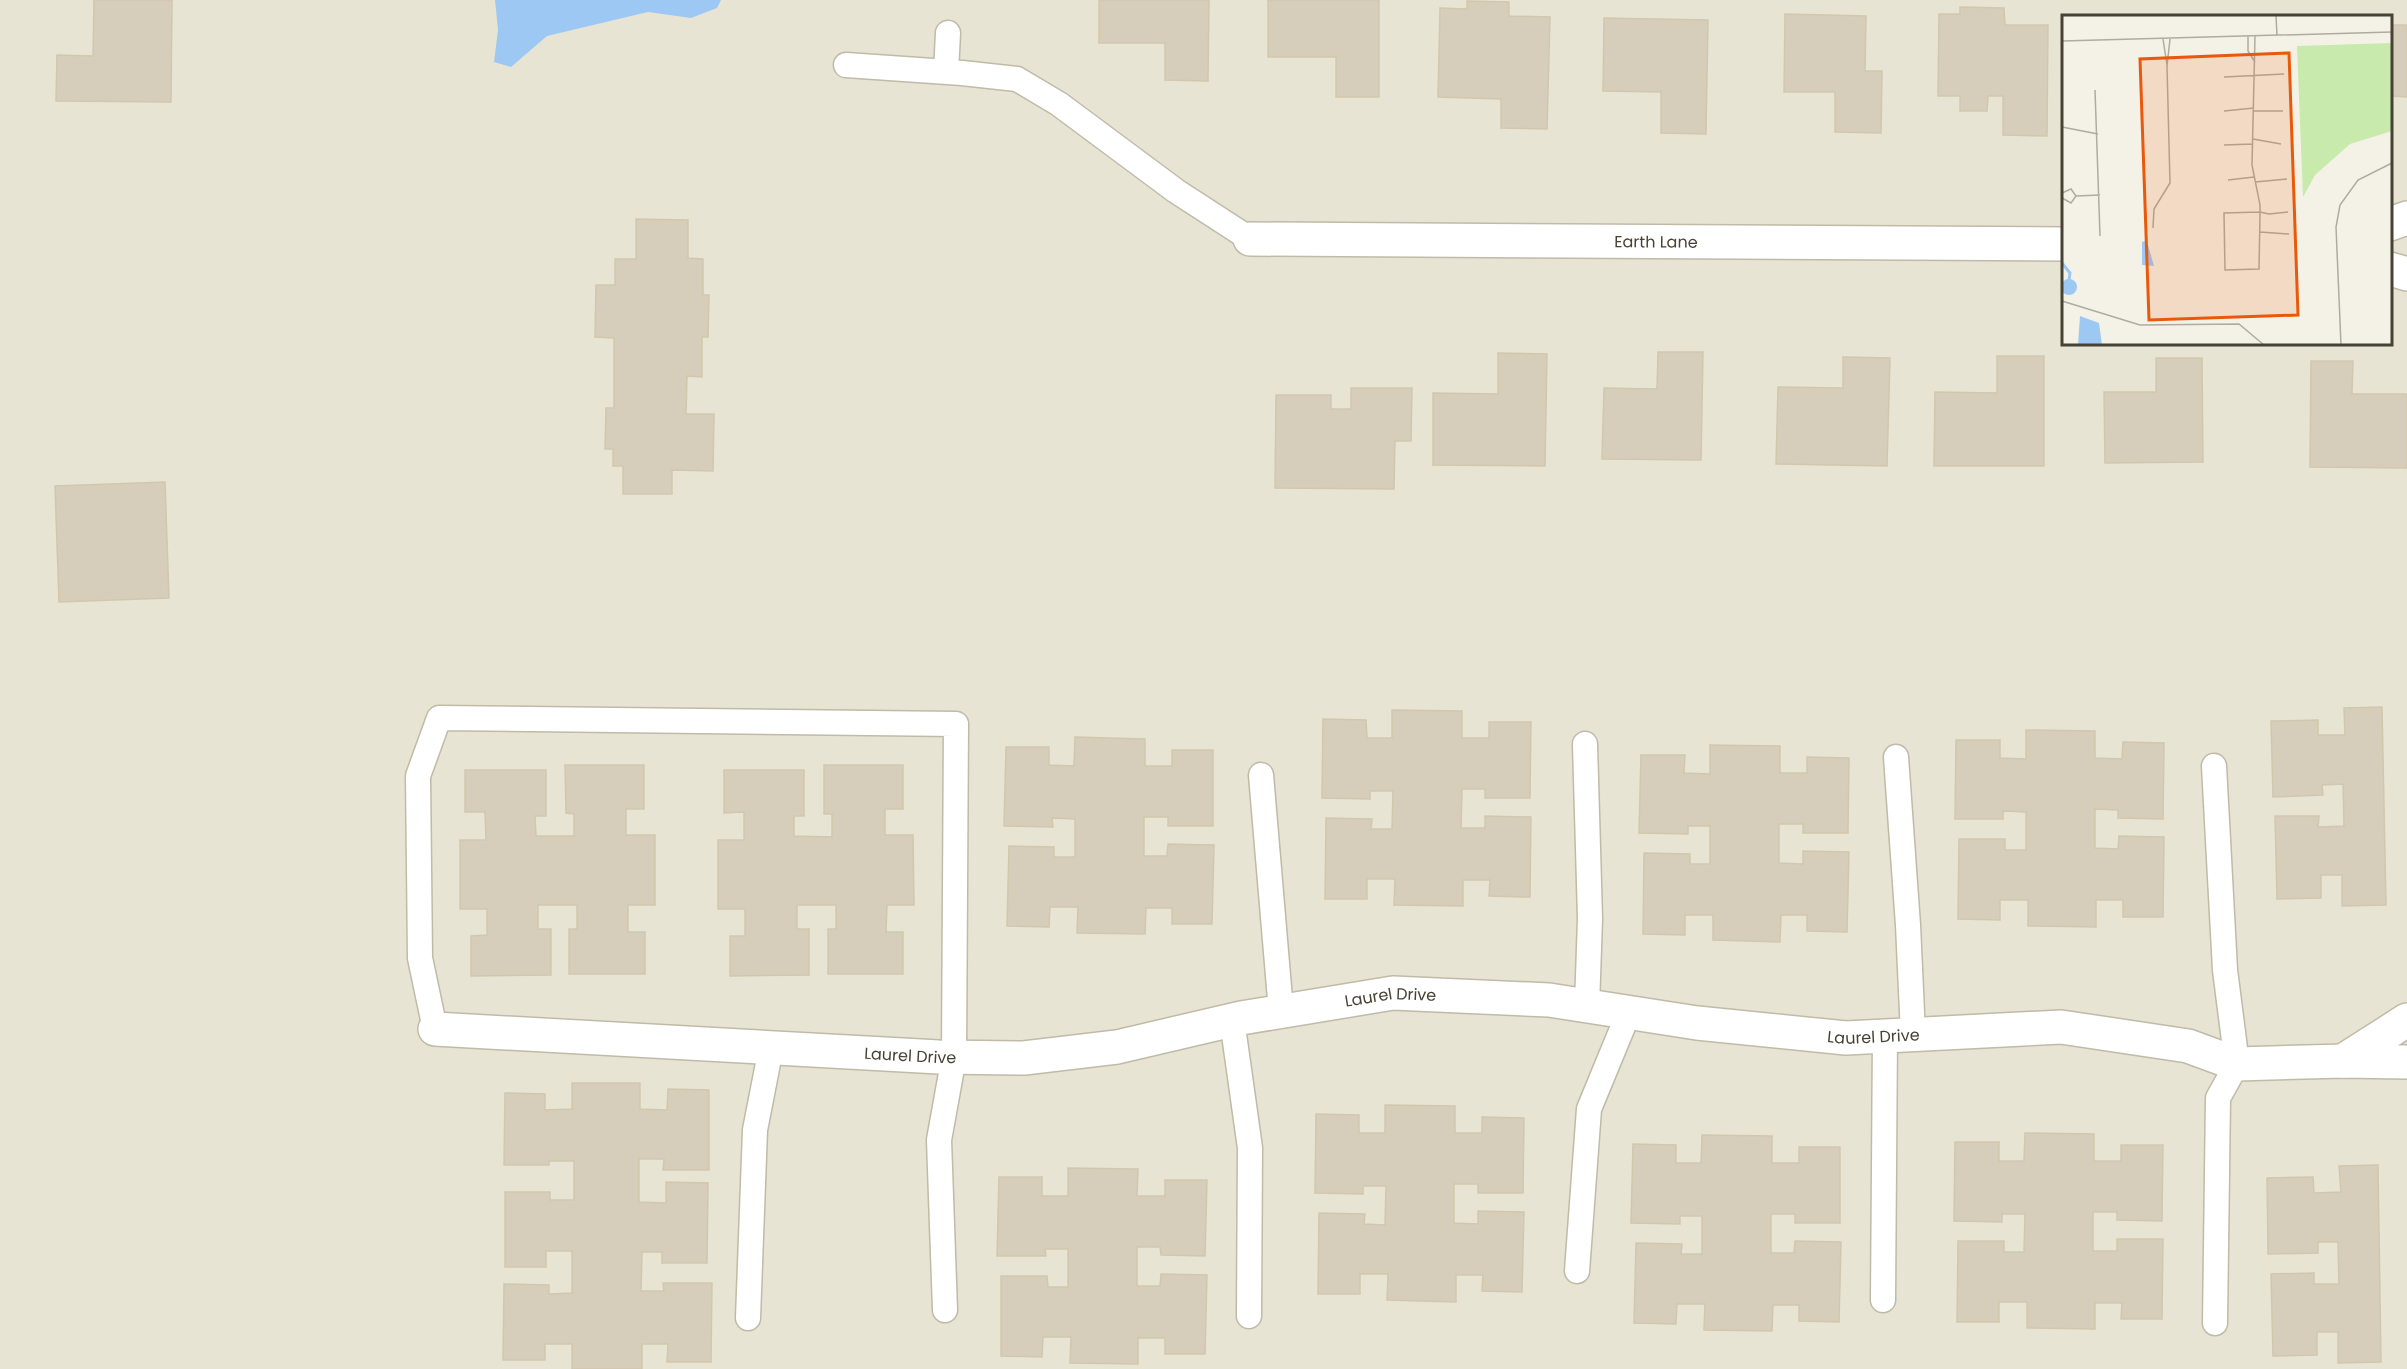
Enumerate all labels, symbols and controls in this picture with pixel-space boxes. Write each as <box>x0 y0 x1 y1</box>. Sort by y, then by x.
inset map <box>2062 15 2392 345</box>
street label: Earth Lane <box>1614 230 1698 253</box>
street label: Laurel Drive <box>1343 981 1437 1012</box>
street label: Laurel Drive <box>1826 1023 1920 1050</box>
street label: Laurel Drive <box>864 1041 957 1069</box>

